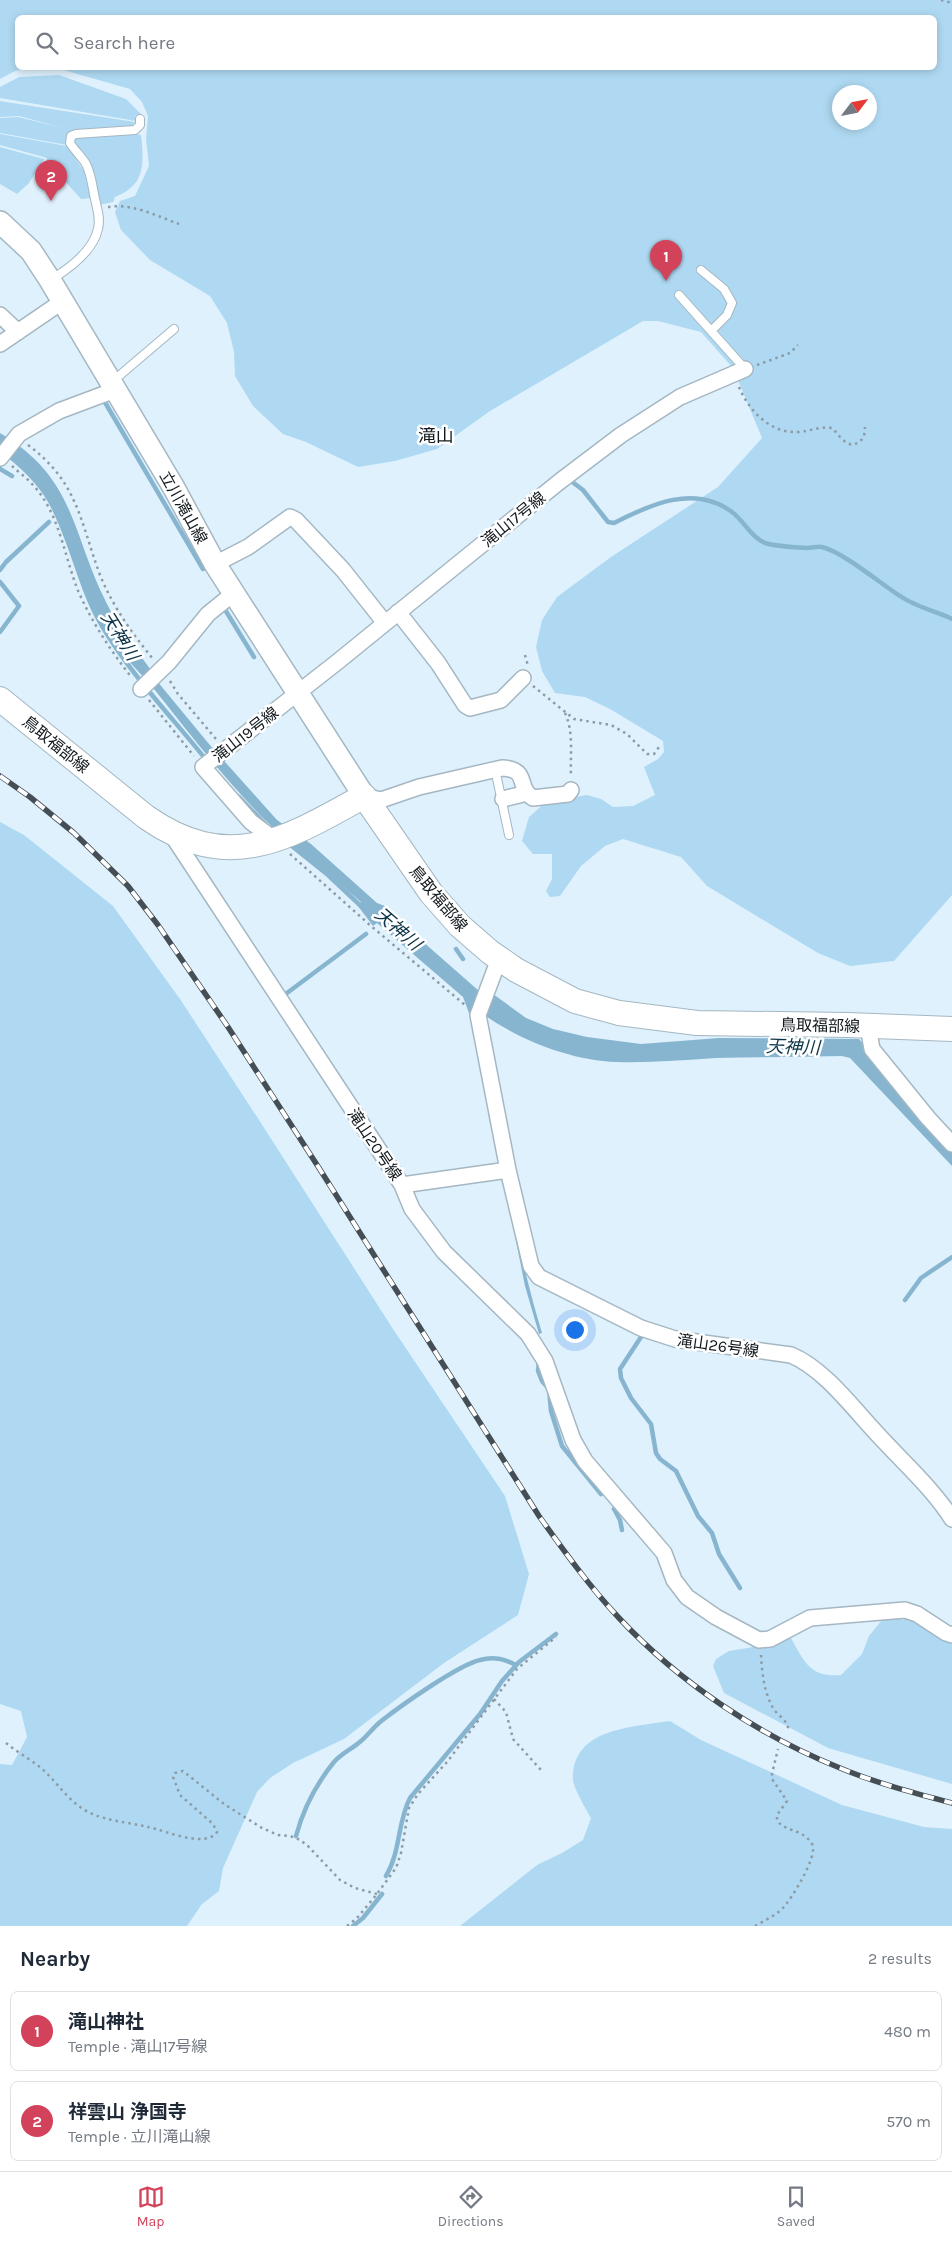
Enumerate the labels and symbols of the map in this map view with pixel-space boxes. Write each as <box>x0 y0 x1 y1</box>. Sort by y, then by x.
north arrow <box>832 85 877 130</box>
pin: 2 <box>35 160 67 201</box>
pin: 1 <box>650 240 682 281</box>
district label: 滝山 <box>418 425 454 447</box>
street label: 立川滝山線 <box>156 468 211 547</box>
street label: 滝山17号線 <box>477 488 549 551</box>
water label: 天神川 <box>96 607 145 666</box>
street label: 滝山19号線 <box>208 703 282 766</box>
street label: 鳥取福部線 <box>19 712 93 777</box>
street label: 鳥取福部線 <box>406 862 472 935</box>
water label: 天神川 <box>370 903 427 956</box>
street label: 鳥取福部線 <box>780 1015 860 1036</box>
water label: 天神川 <box>766 1035 822 1059</box>
street label: 滝山20号線 <box>344 1105 406 1184</box>
your location <box>562 1317 588 1343</box>
street label: 滝山26号線 <box>676 1330 760 1361</box>

